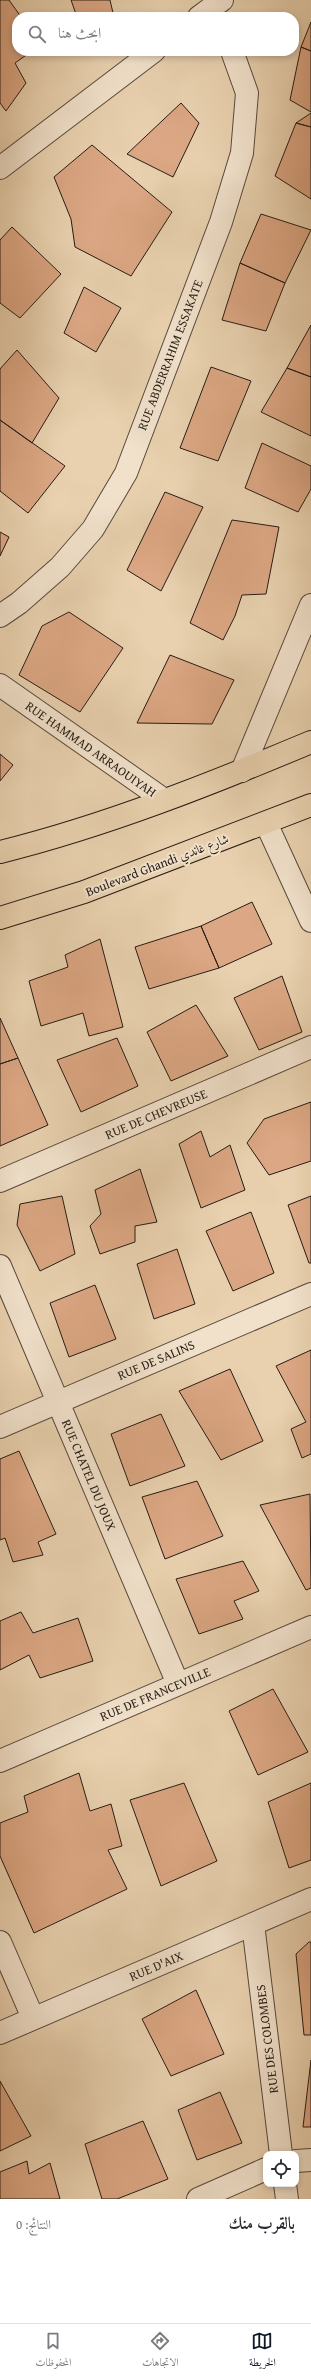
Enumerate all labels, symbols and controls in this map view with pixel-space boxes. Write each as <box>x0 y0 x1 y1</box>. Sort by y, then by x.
search box <box>12 12 299 56</box>
text: ابحث هنا <box>58 22 101 43</box>
icon: search <box>26 23 48 45</box>
street label: RUE ABDERRAHIM ESSAKATE <box>132 276 208 433</box>
street label: RUE HAMMAD ARRAOUIYAH <box>22 696 161 802</box>
street label: Boulevard Ghandi شارع غاندي <box>83 829 232 903</box>
street label: RUE DE CHEVREUSE <box>102 1084 210 1144</box>
street label: RUE DE SALINS <box>114 1335 198 1385</box>
street label: RUE CHATEL DU JOUX <box>57 1416 121 1534</box>
street label: RUE DE FRANCEVILLE <box>97 1662 214 1726</box>
street label: RUE D'AIX <box>126 1946 186 1986</box>
street label: RUE DES COLOMBES <box>251 1984 283 2094</box>
map controls <box>263 2151 299 2187</box>
button: locate <box>263 2151 299 2187</box>
text: بالقرب منك <box>228 2210 295 2235</box>
text: النتائج: 0 <box>16 2215 51 2234</box>
tab: المحفوظات <box>35 2330 71 2373</box>
tab: الاتجاهات <box>142 2330 179 2373</box>
tab: الخريطة <box>249 2330 276 2373</box>

